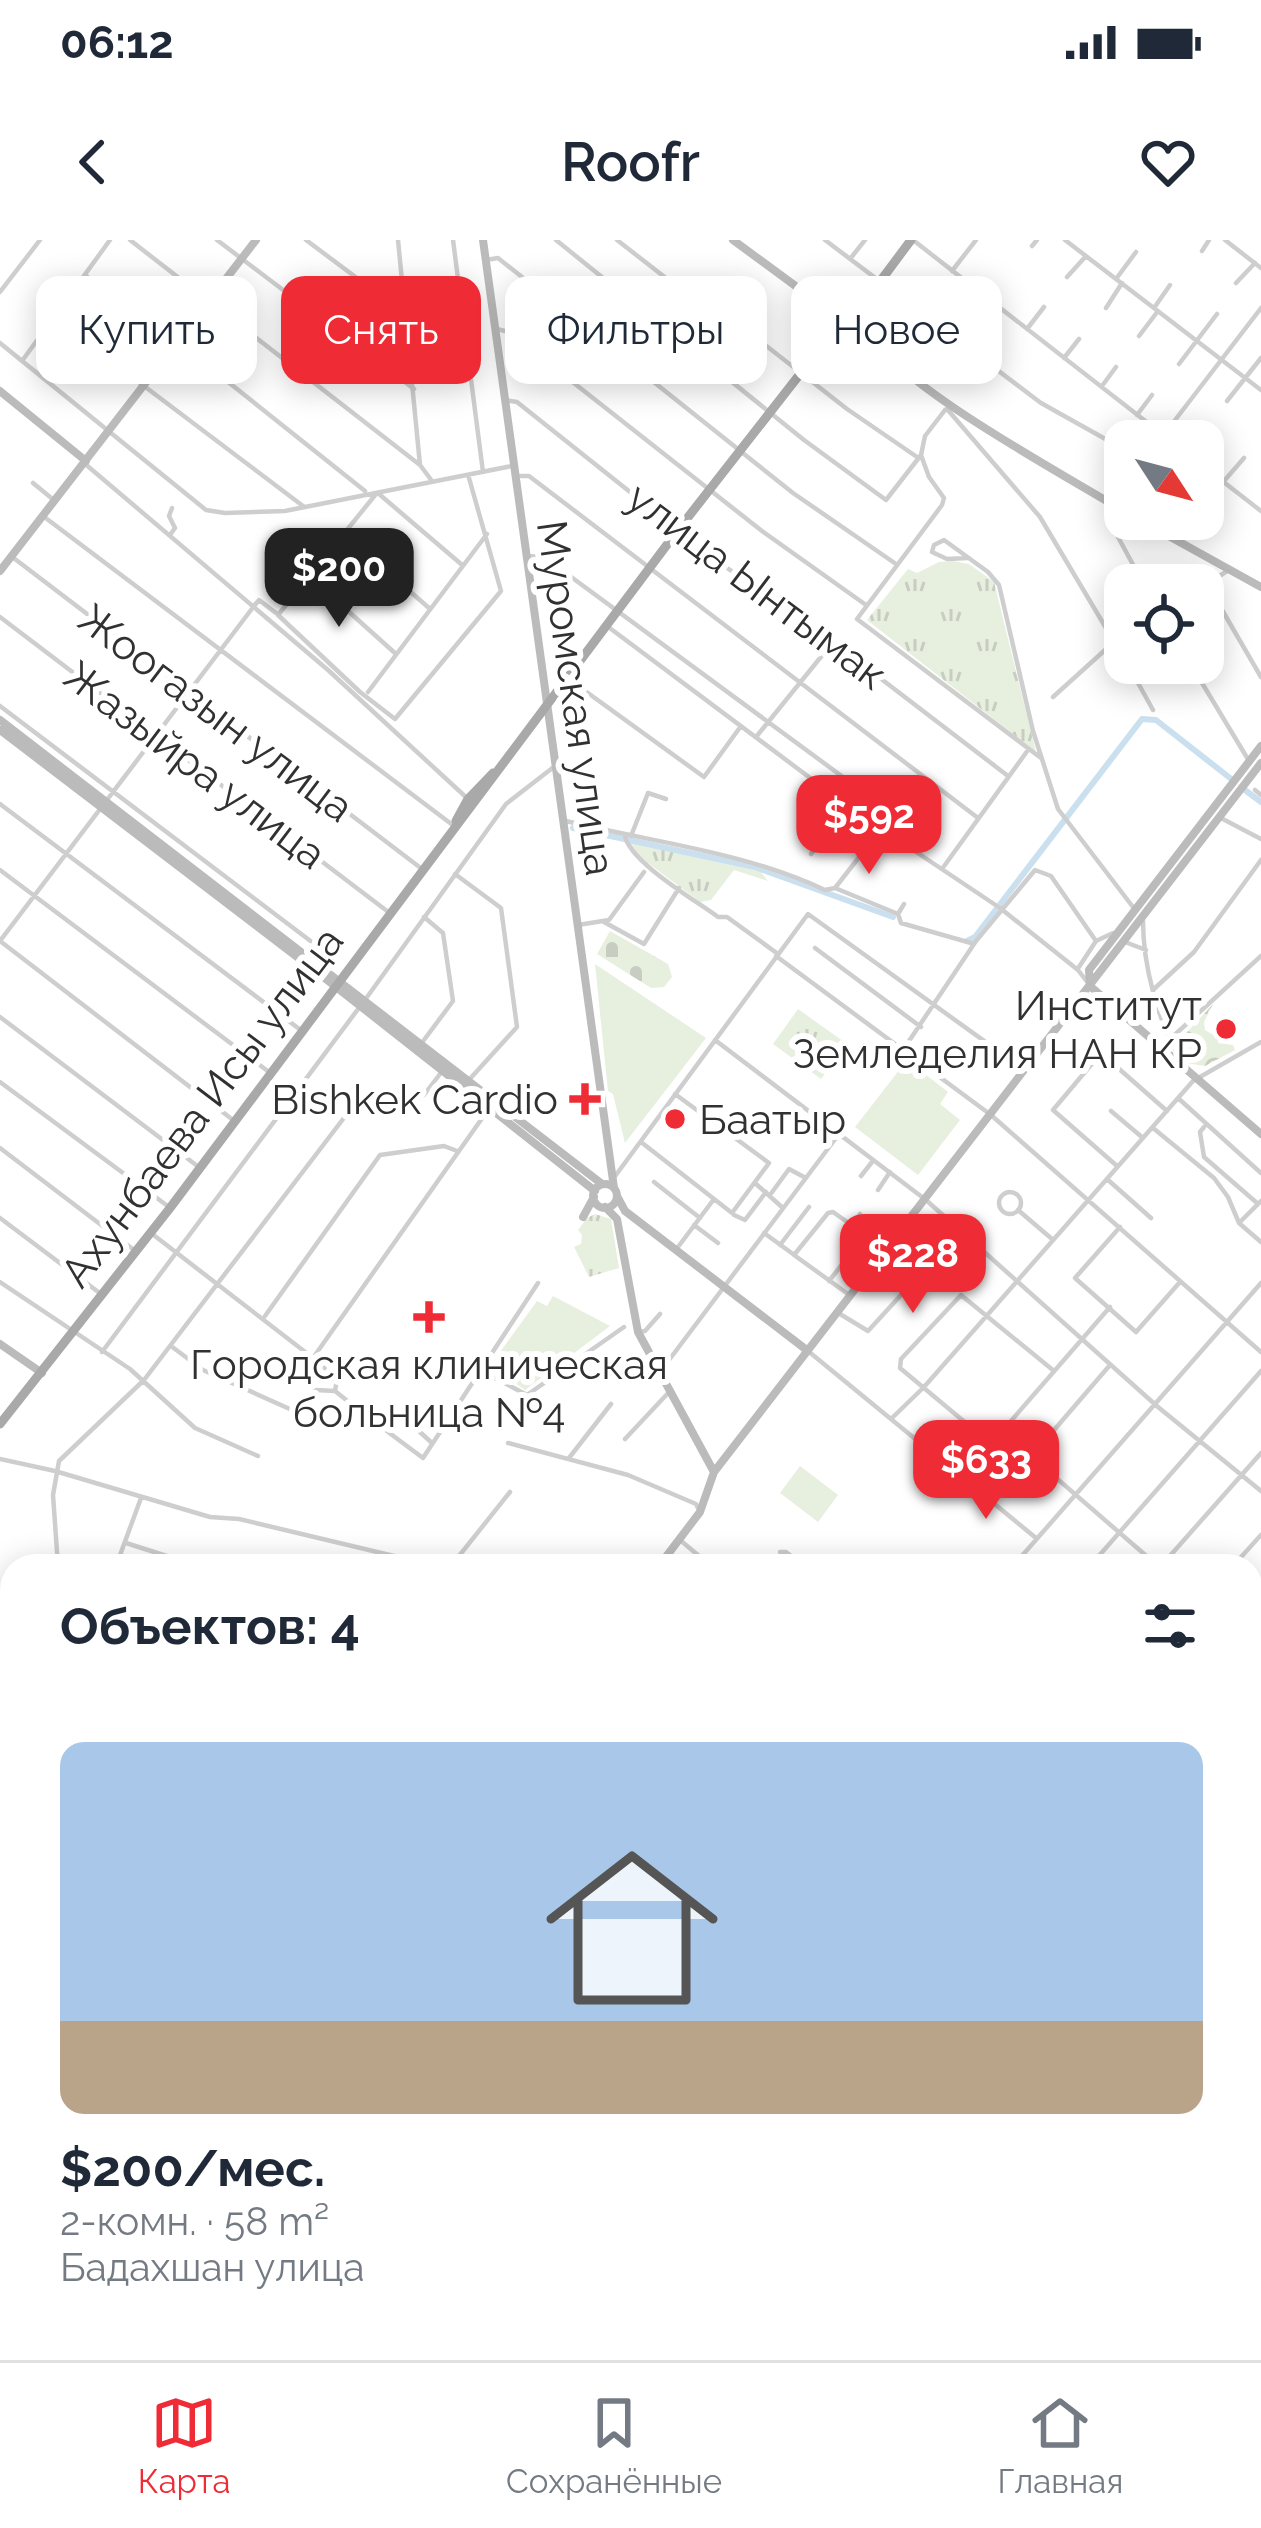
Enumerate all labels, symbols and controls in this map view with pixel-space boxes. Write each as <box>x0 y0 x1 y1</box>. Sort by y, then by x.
text: 06:12 <box>60 16 174 69</box>
icon: back <box>60 129 126 195</box>
icon: heart <box>1135 129 1201 195</box>
text: Roofr <box>561 130 700 194</box>
chip: Купить <box>36 276 257 384</box>
chip: Снять <box>281 276 481 384</box>
chip: Фильтры <box>505 276 767 384</box>
chip: Новое <box>791 276 1002 384</box>
north arrow <box>1104 420 1224 540</box>
map controls <box>1104 420 1224 684</box>
street label: улица Ынтымак <box>617 472 897 700</box>
street label: Муромская улица <box>527 517 625 879</box>
pin: $200 <box>268 528 410 630</box>
text: $200 <box>292 544 386 590</box>
button: locate <box>1104 564 1224 684</box>
street label: Жоогазын улица <box>69 594 363 832</box>
street label: Жазыйра улица <box>55 651 335 879</box>
pin: $592 <box>798 775 940 877</box>
text: $592 <box>823 791 915 837</box>
street label: Ахунбаева Исы улица <box>51 917 353 1297</box>
place label: Институт Земледелия НАН КР <box>792 981 1202 1078</box>
marker: Институт Земледелия НАН КР <box>1213 1016 1239 1042</box>
place label: Bishkek Cardio <box>271 1075 558 1124</box>
marker: Bishkek Cardio <box>569 1083 601 1115</box>
place label: Баатыр <box>699 1095 846 1144</box>
marker: Баатыр <box>662 1106 688 1132</box>
pin: $228 <box>842 1214 984 1316</box>
text: $228 <box>867 1230 959 1276</box>
marker: Городская клиническая больница №4 <box>413 1301 445 1333</box>
place label: Городская клиническая больница №4 <box>190 1340 668 1437</box>
pin: $633 <box>915 1420 1057 1522</box>
text: $633 <box>940 1436 1032 1482</box>
icon: filters <box>1137 1593 1203 1659</box>
text: Объектов: 4 <box>60 1596 360 1656</box>
icon: home <box>524 1820 740 2036</box>
text: $200/мес. <box>60 2138 325 2198</box>
text: 2-комн. · 58 m² <box>60 2198 329 2244</box>
text: Бадахшан улица <box>60 2244 365 2290</box>
tab: Карта <box>138 2390 231 2501</box>
tab: Сохранённые <box>506 2390 722 2501</box>
tab: Главная <box>998 2390 1123 2501</box>

